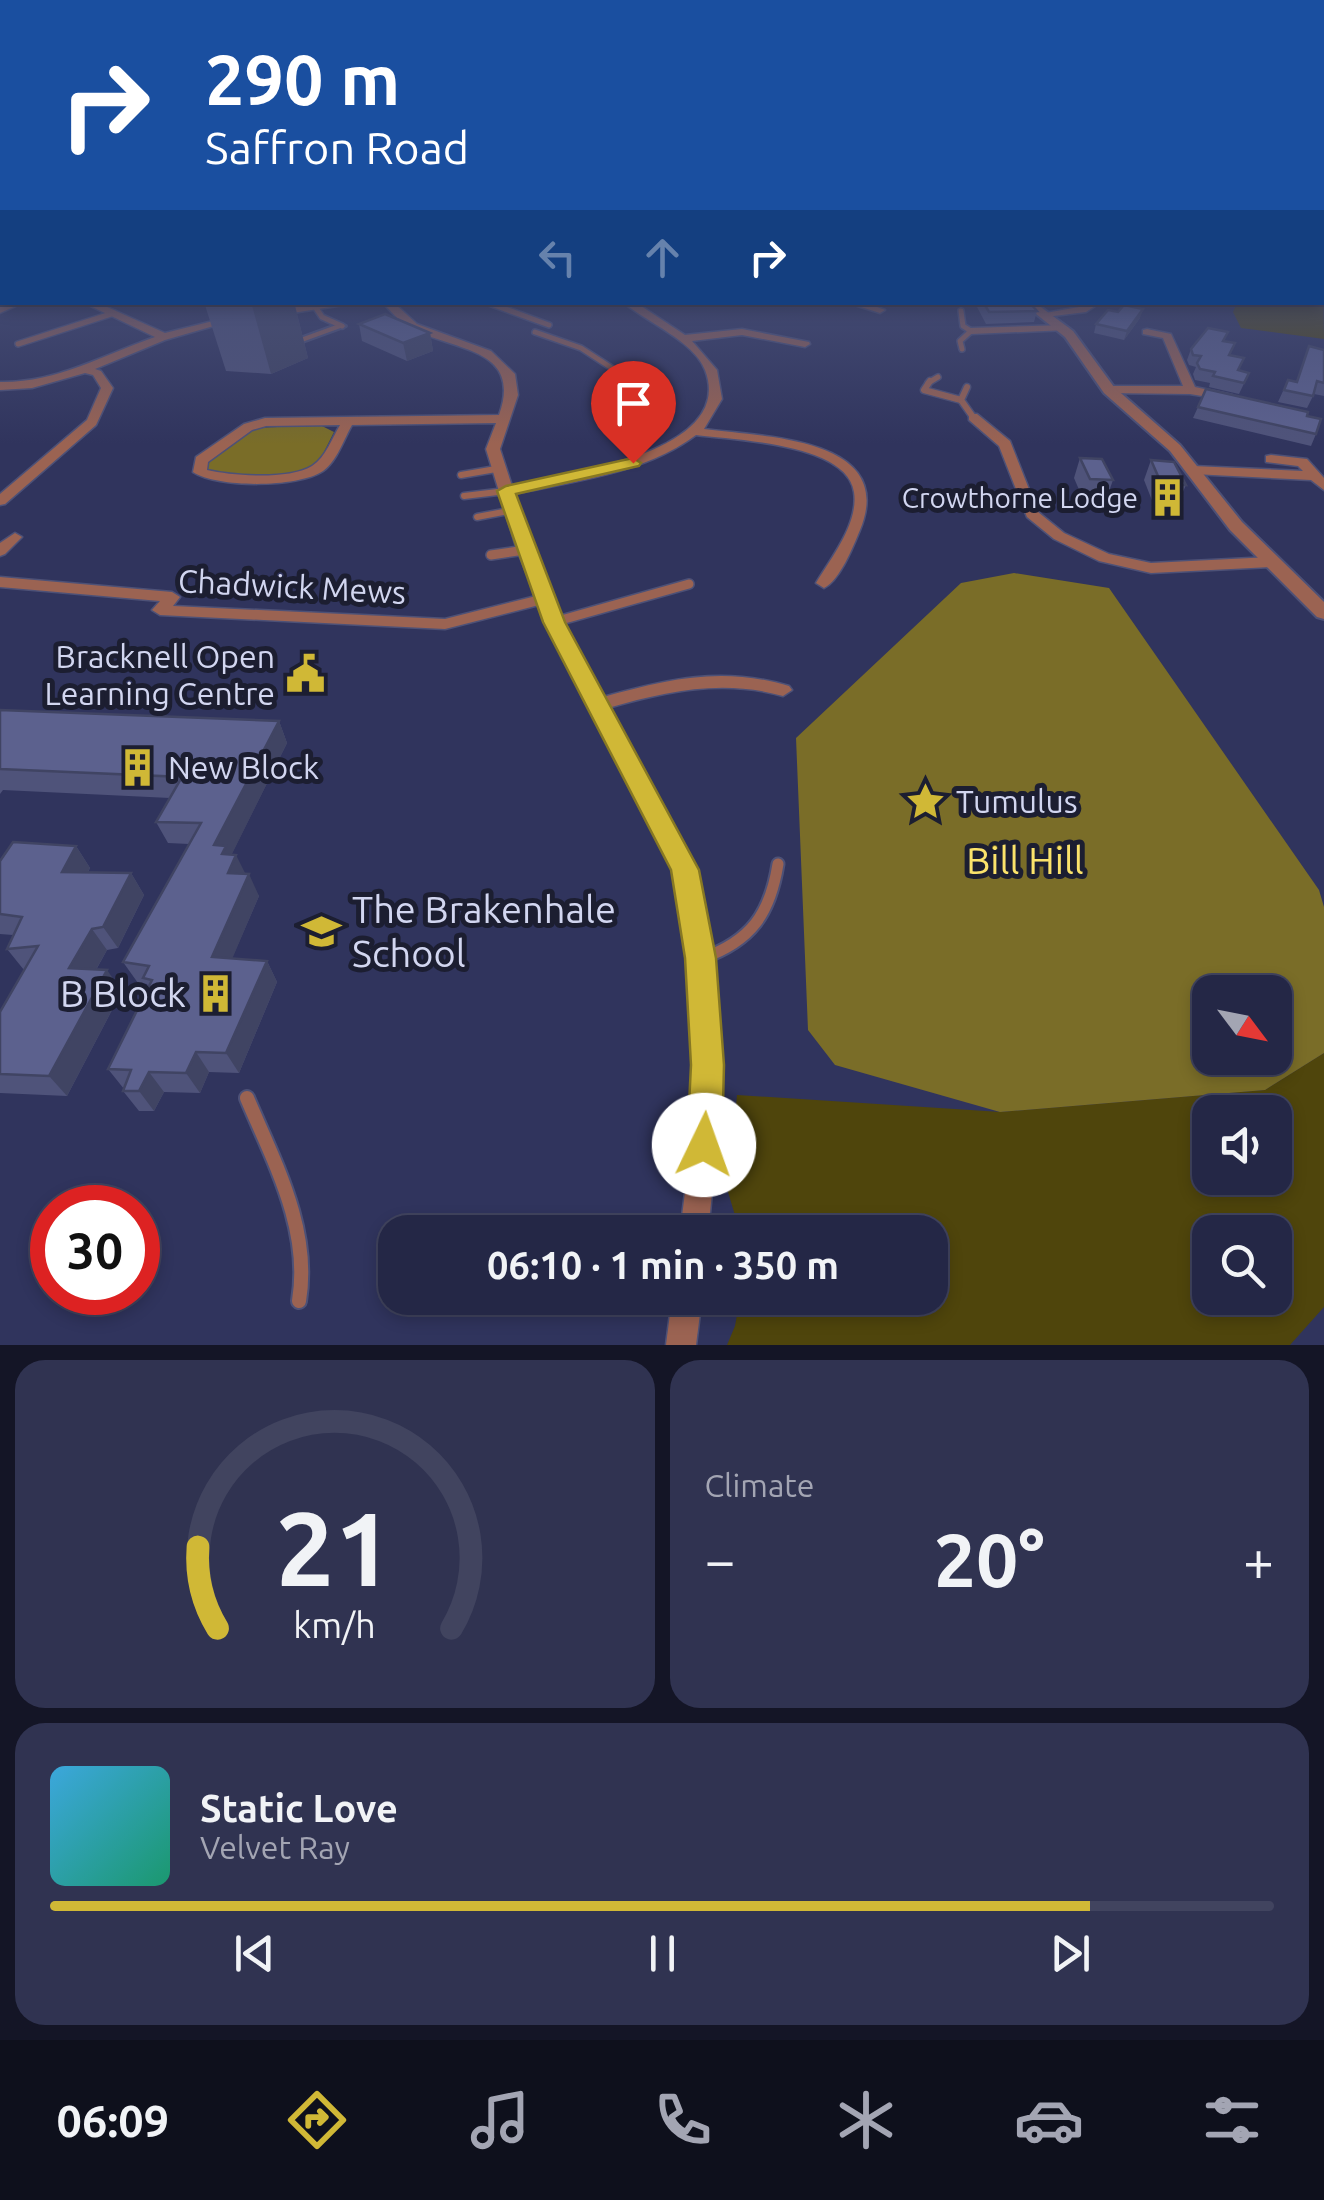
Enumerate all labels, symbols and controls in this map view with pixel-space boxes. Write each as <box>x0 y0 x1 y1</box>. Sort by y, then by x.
icon: right <box>40 40 170 170</box>
text: 290 m <box>205 40 400 118</box>
text: Saffron Road <box>205 122 469 173</box>
icon: left <box>530 230 585 285</box>
icon: ahead <box>635 230 690 285</box>
icon: right <box>740 230 795 285</box>
pin <box>591 361 676 464</box>
icon: arrive <box>606 376 661 431</box>
building icon: Crowthorne Lodge <box>1147 476 1189 518</box>
place label: Crowthorne Lodge <box>902 482 1138 513</box>
street label: Chadwick Mews <box>177 562 407 610</box>
place label: Bracknell Open Learning Centre <box>45 638 275 711</box>
public building icon: Bracknell Open Learning Centre <box>284 653 326 695</box>
building icon: New Block <box>117 746 159 788</box>
place label: New Block <box>168 749 319 785</box>
place icon: Tumulus <box>905 780 947 822</box>
place label: Tumulus <box>956 783 1078 819</box>
park label: Bill Hill <box>966 839 1084 881</box>
place label: The Brakenhale School <box>352 888 616 974</box>
school or university icon: The Brakenhale School <box>301 910 343 952</box>
place label: B Block <box>60 972 186 1014</box>
building icon: B Block <box>195 972 237 1014</box>
north arrow <box>1192 975 1292 1075</box>
map controls <box>1192 975 1292 1315</box>
position arrow <box>652 1093 756 1197</box>
button: sound <box>1192 1095 1292 1195</box>
speed limit sign: 30 <box>30 1185 160 1315</box>
button: search <box>1192 1215 1292 1315</box>
text: 06:10 · 1 min · 350 m <box>487 1244 839 1286</box>
text: Climate <box>705 1467 815 1503</box>
text: 21 <box>276 1489 393 1606</box>
text: 20° <box>934 1517 1045 1601</box>
text: − <box>705 1529 736 1590</box>
text: + <box>1243 1529 1274 1590</box>
text: km/h <box>293 1605 376 1645</box>
text: Static Love <box>200 1787 398 1829</box>
text: Velvet Ray <box>200 1829 350 1865</box>
icon: previous <box>227 1926 282 1981</box>
icon: pause <box>635 1926 690 1981</box>
icon: next <box>1043 1926 1098 1981</box>
icon: directions <box>282 2085 352 2155</box>
icon: music <box>465 2085 535 2155</box>
icon: phone <box>648 2085 718 2155</box>
icon: climate <box>831 2085 901 2155</box>
icon: car <box>1014 2085 1084 2155</box>
icon: filters <box>1197 2085 1267 2155</box>
text: 06:09 <box>57 2095 169 2146</box>

